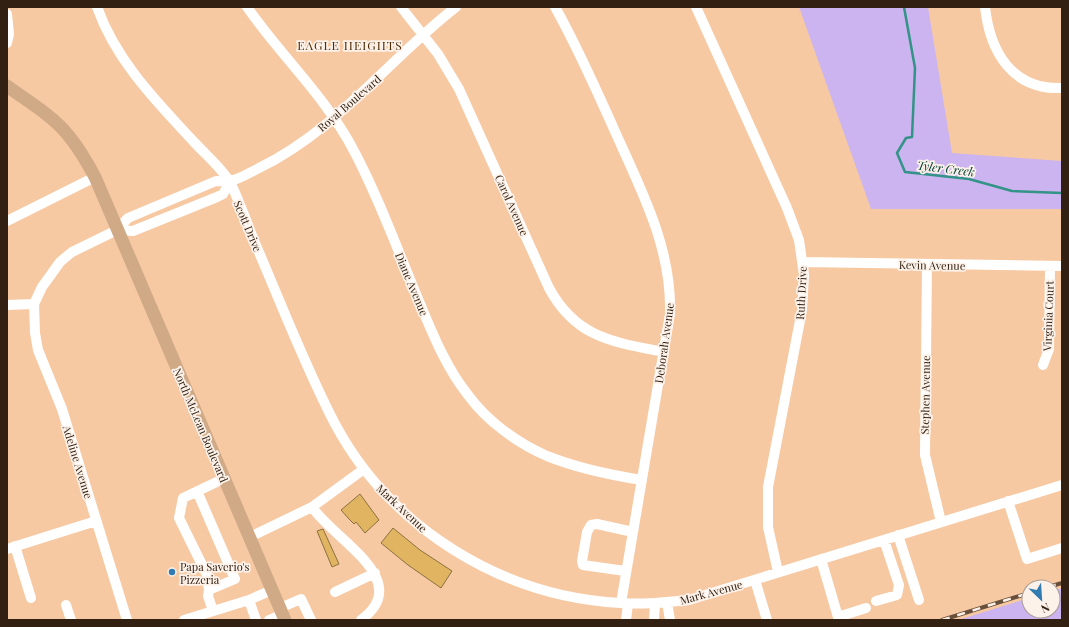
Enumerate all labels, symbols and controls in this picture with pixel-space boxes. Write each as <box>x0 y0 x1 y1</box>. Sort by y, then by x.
district label: EAGLE HEIGHTS <box>297 37 403 53</box>
street label: Royal Boulevard <box>314 71 384 135</box>
water label: Tyler Creek <box>916 157 976 179</box>
street label: Carol Avenue <box>492 172 532 238</box>
street label: Scott Drive <box>231 198 266 254</box>
street label: Diane Avenue <box>392 250 432 318</box>
street label: Kevin Avenue <box>899 257 966 273</box>
street label: Ruth Drive <box>792 265 810 320</box>
street label: Virginia Court <box>1039 280 1057 352</box>
street label: Deborah Avenue <box>651 301 677 384</box>
street label: Stephen Avenue <box>917 355 933 435</box>
street label: North McLean Boulevard <box>170 366 232 485</box>
street label: Adeline Avenue <box>59 422 96 501</box>
street label: Mark Avenue <box>373 481 431 536</box>
place label: Papa Saverio's Pizzeria <box>180 559 250 587</box>
marker: Papa Saverio's Pizzeria <box>167 567 177 577</box>
street label: Mark Avenue <box>678 576 744 608</box>
north arrow <box>1021 579 1061 619</box>
text: N <box>1039 600 1052 617</box>

